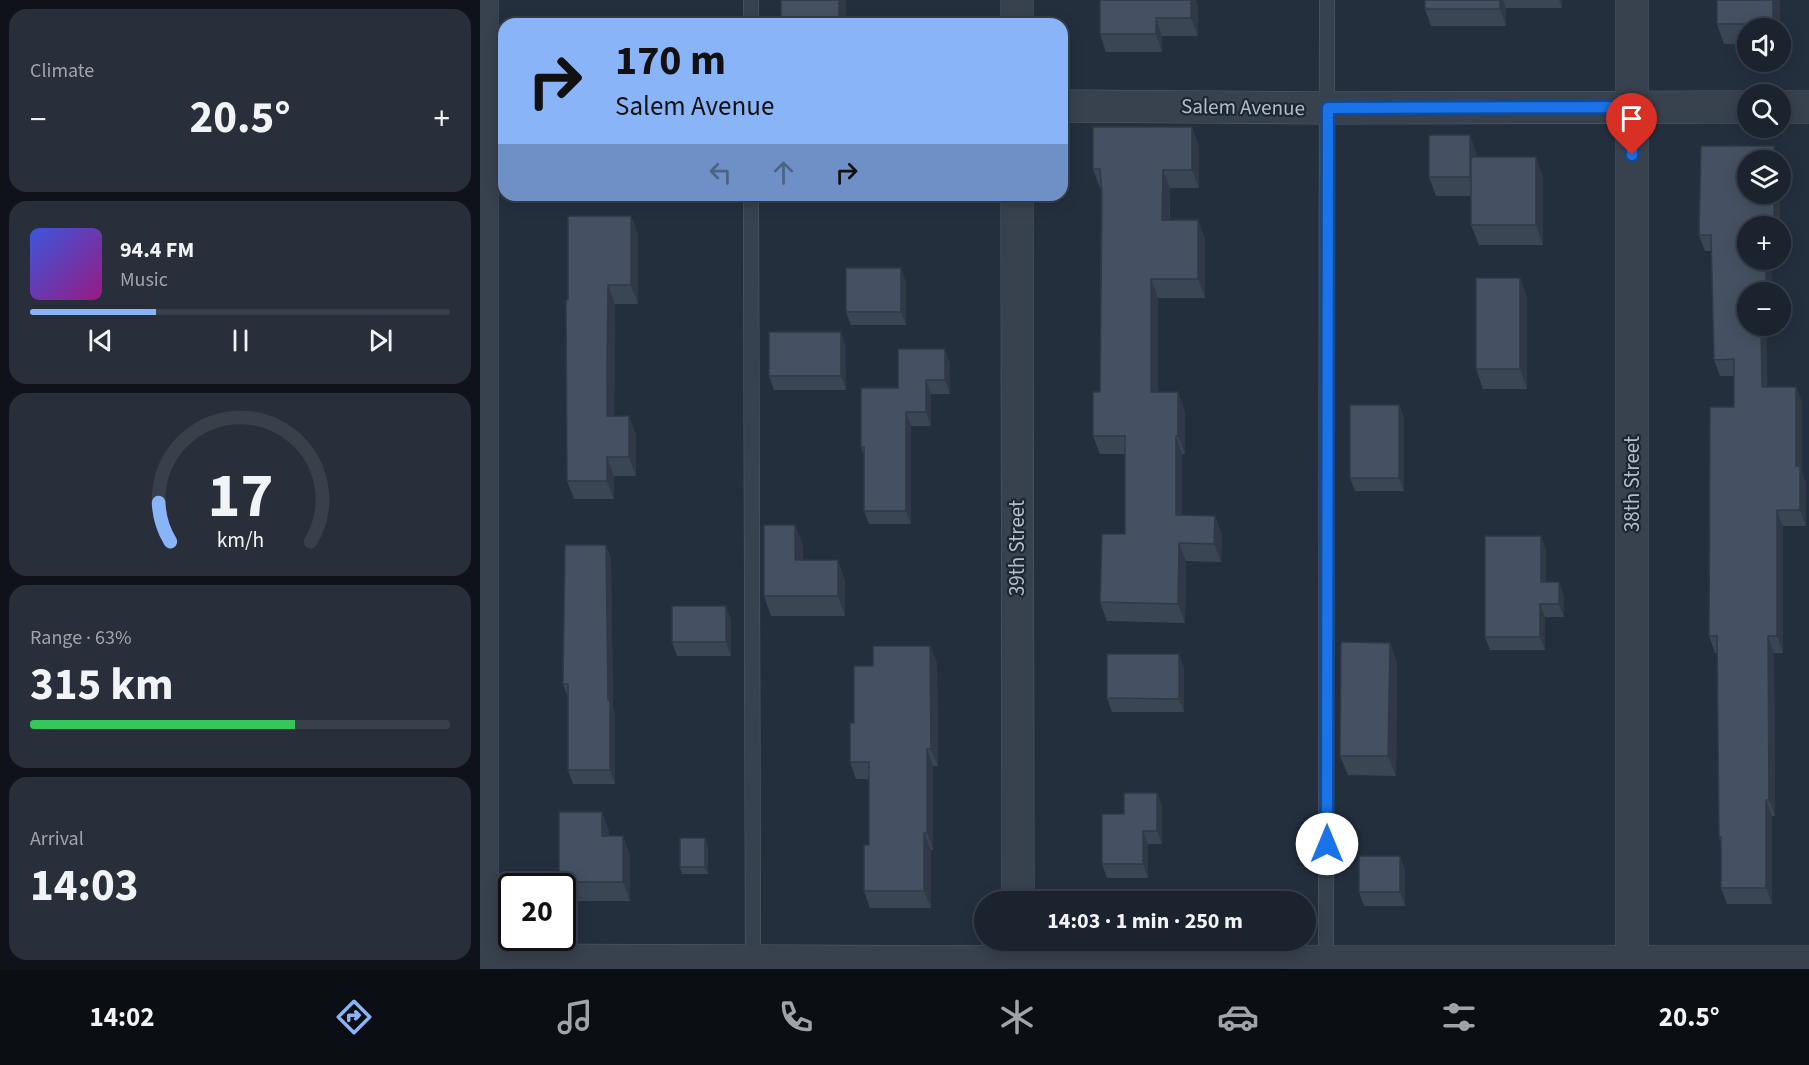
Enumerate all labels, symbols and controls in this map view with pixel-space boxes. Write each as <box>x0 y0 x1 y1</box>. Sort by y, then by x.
map controls <box>1737 18 1791 336</box>
button: sound <box>1737 18 1791 72</box>
text: 170 m <box>615 31 726 91</box>
icon: right <box>516 42 594 120</box>
text: Climate <box>30 57 94 85</box>
button: search <box>1737 84 1791 138</box>
text: 20.5° <box>189 86 291 150</box>
text: Salem Avenue <box>615 87 774 126</box>
street label: Salem Avenue <box>1181 91 1305 123</box>
pin <box>1606 93 1657 155</box>
text: − <box>30 96 46 143</box>
text: + <box>434 96 450 143</box>
icon: arrive <box>1615 102 1648 135</box>
button: layers <box>1737 150 1791 204</box>
icon: left <box>704 156 737 189</box>
icon: ahead <box>767 156 800 189</box>
icon: right <box>830 156 863 189</box>
button: + <box>1737 216 1791 270</box>
text: 94.4 FM <box>120 234 194 266</box>
text: Music <box>120 266 168 294</box>
button: − <box>1737 282 1791 336</box>
icon: previous <box>84 324 117 357</box>
icon: pause <box>224 324 257 357</box>
icon: next <box>364 324 397 357</box>
street label: 38th Street <box>1617 436 1647 532</box>
text: 17 <box>207 452 273 541</box>
street label: 39th Street <box>1002 500 1032 596</box>
text: km/h <box>216 525 264 556</box>
text: Range · 63% <box>30 624 131 652</box>
text: 315 km <box>30 653 174 717</box>
position arrow <box>1295 812 1359 876</box>
text: Arrival <box>30 825 84 853</box>
text: 14:03 <box>30 854 139 918</box>
speed limit sign: 20 <box>498 873 576 951</box>
text: 14:03 · 1 min · 250 m <box>1047 905 1243 937</box>
icon: directions <box>333 996 375 1038</box>
icon: music <box>554 996 596 1038</box>
icon: phone <box>775 996 817 1038</box>
icon: climate <box>996 996 1038 1038</box>
icon: car <box>1217 996 1259 1038</box>
icon: filters <box>1438 996 1480 1038</box>
text: 14:02 <box>89 998 155 1037</box>
text: 20.5° <box>1659 998 1720 1037</box>

